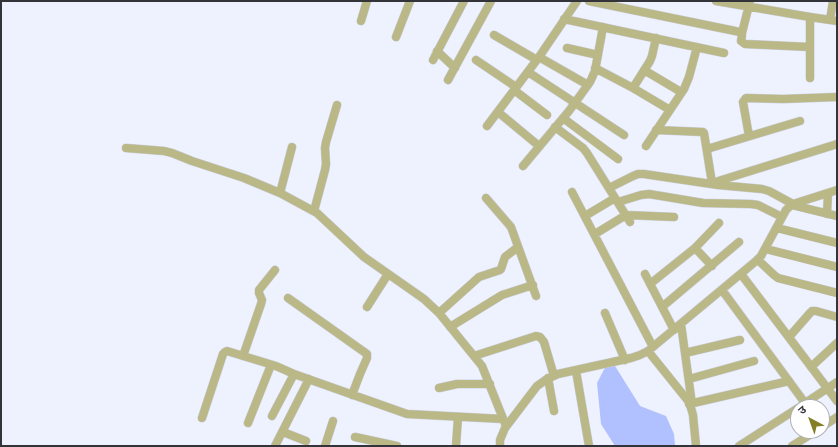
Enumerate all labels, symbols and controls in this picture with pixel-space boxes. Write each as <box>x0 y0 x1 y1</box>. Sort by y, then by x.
north arrow <box>790 399 830 439</box>
text: उ <box>795 403 810 418</box>

